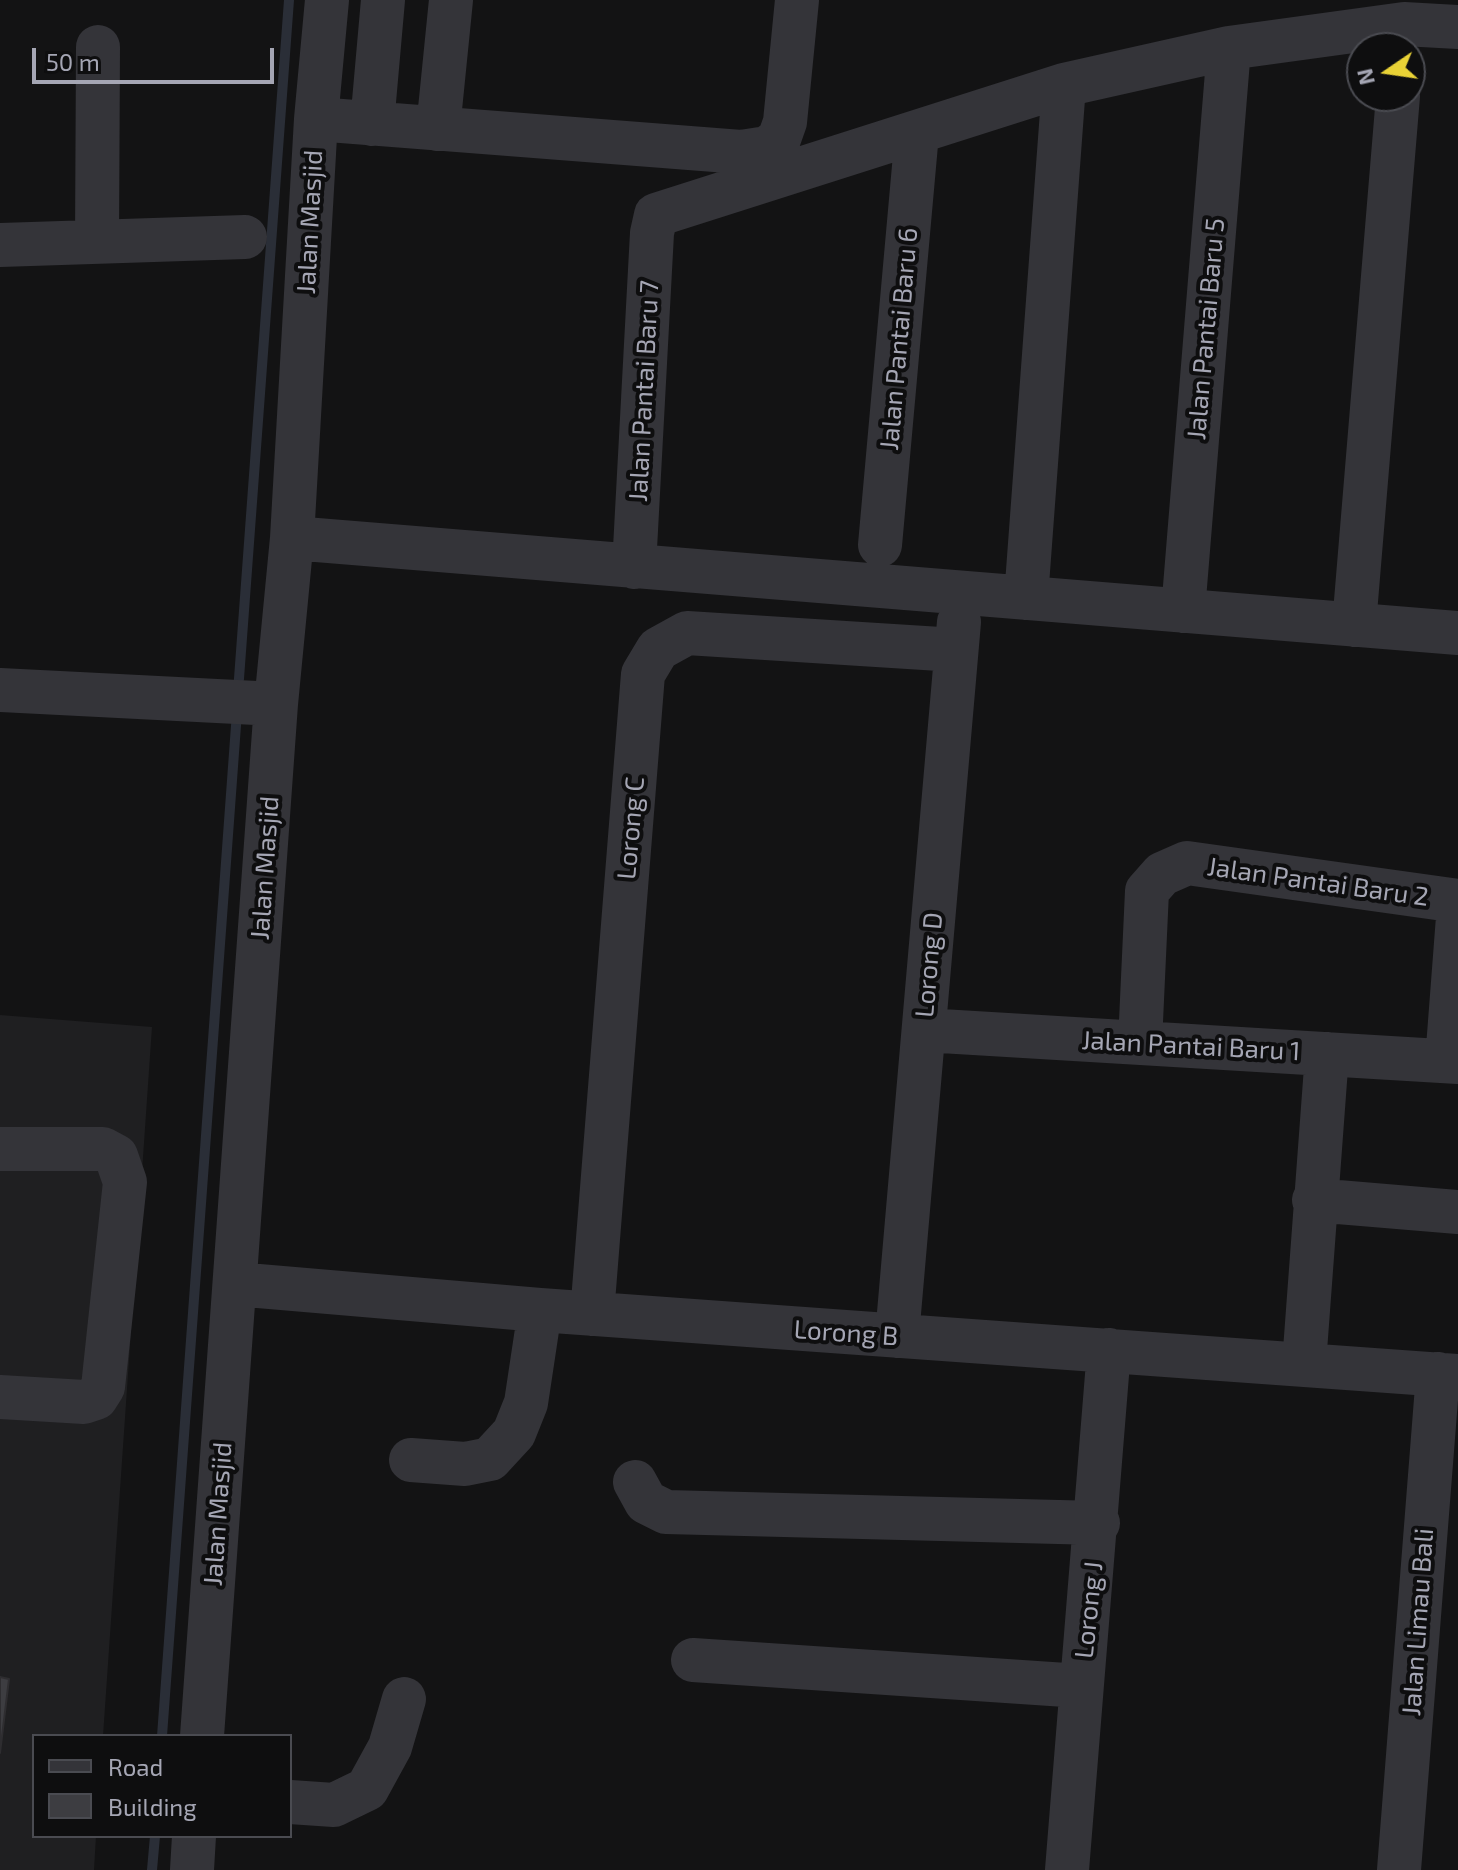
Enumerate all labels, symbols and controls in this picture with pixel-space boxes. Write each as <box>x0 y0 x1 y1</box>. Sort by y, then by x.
scale bar <box>36 32 278 82</box>
north arrow <box>1346 32 1426 112</box>
text: 50 m <box>46 47 100 76</box>
text: N <box>1350 66 1379 88</box>
street label: Jalan Masjid <box>291 149 329 295</box>
street label: Jalan Pantai Baru 5 <box>1181 217 1231 441</box>
street label: Jalan Pantai Baru 6 <box>874 226 924 452</box>
street label: Jalan Pantai Baru 7 <box>623 279 665 503</box>
street label: Lorong C <box>611 775 651 881</box>
street label: Jalan Masjid <box>244 795 286 941</box>
street label: Jalan Pantai Baru 2 <box>1205 851 1431 913</box>
street label: Lorong D <box>909 911 949 1019</box>
street label: Jalan Pantai Baru 1 <box>1081 1025 1301 1067</box>
street label: Lorong B <box>793 1314 899 1352</box>
street label: Jalan Masjid <box>197 1441 239 1587</box>
street label: Jalan Limau Bali <box>1396 1527 1440 1717</box>
street label: Lorong J <box>1068 1560 1110 1660</box>
legend <box>32 1734 292 1838</box>
text: Road <box>108 1752 163 1781</box>
text: Building <box>108 1792 197 1821</box>

